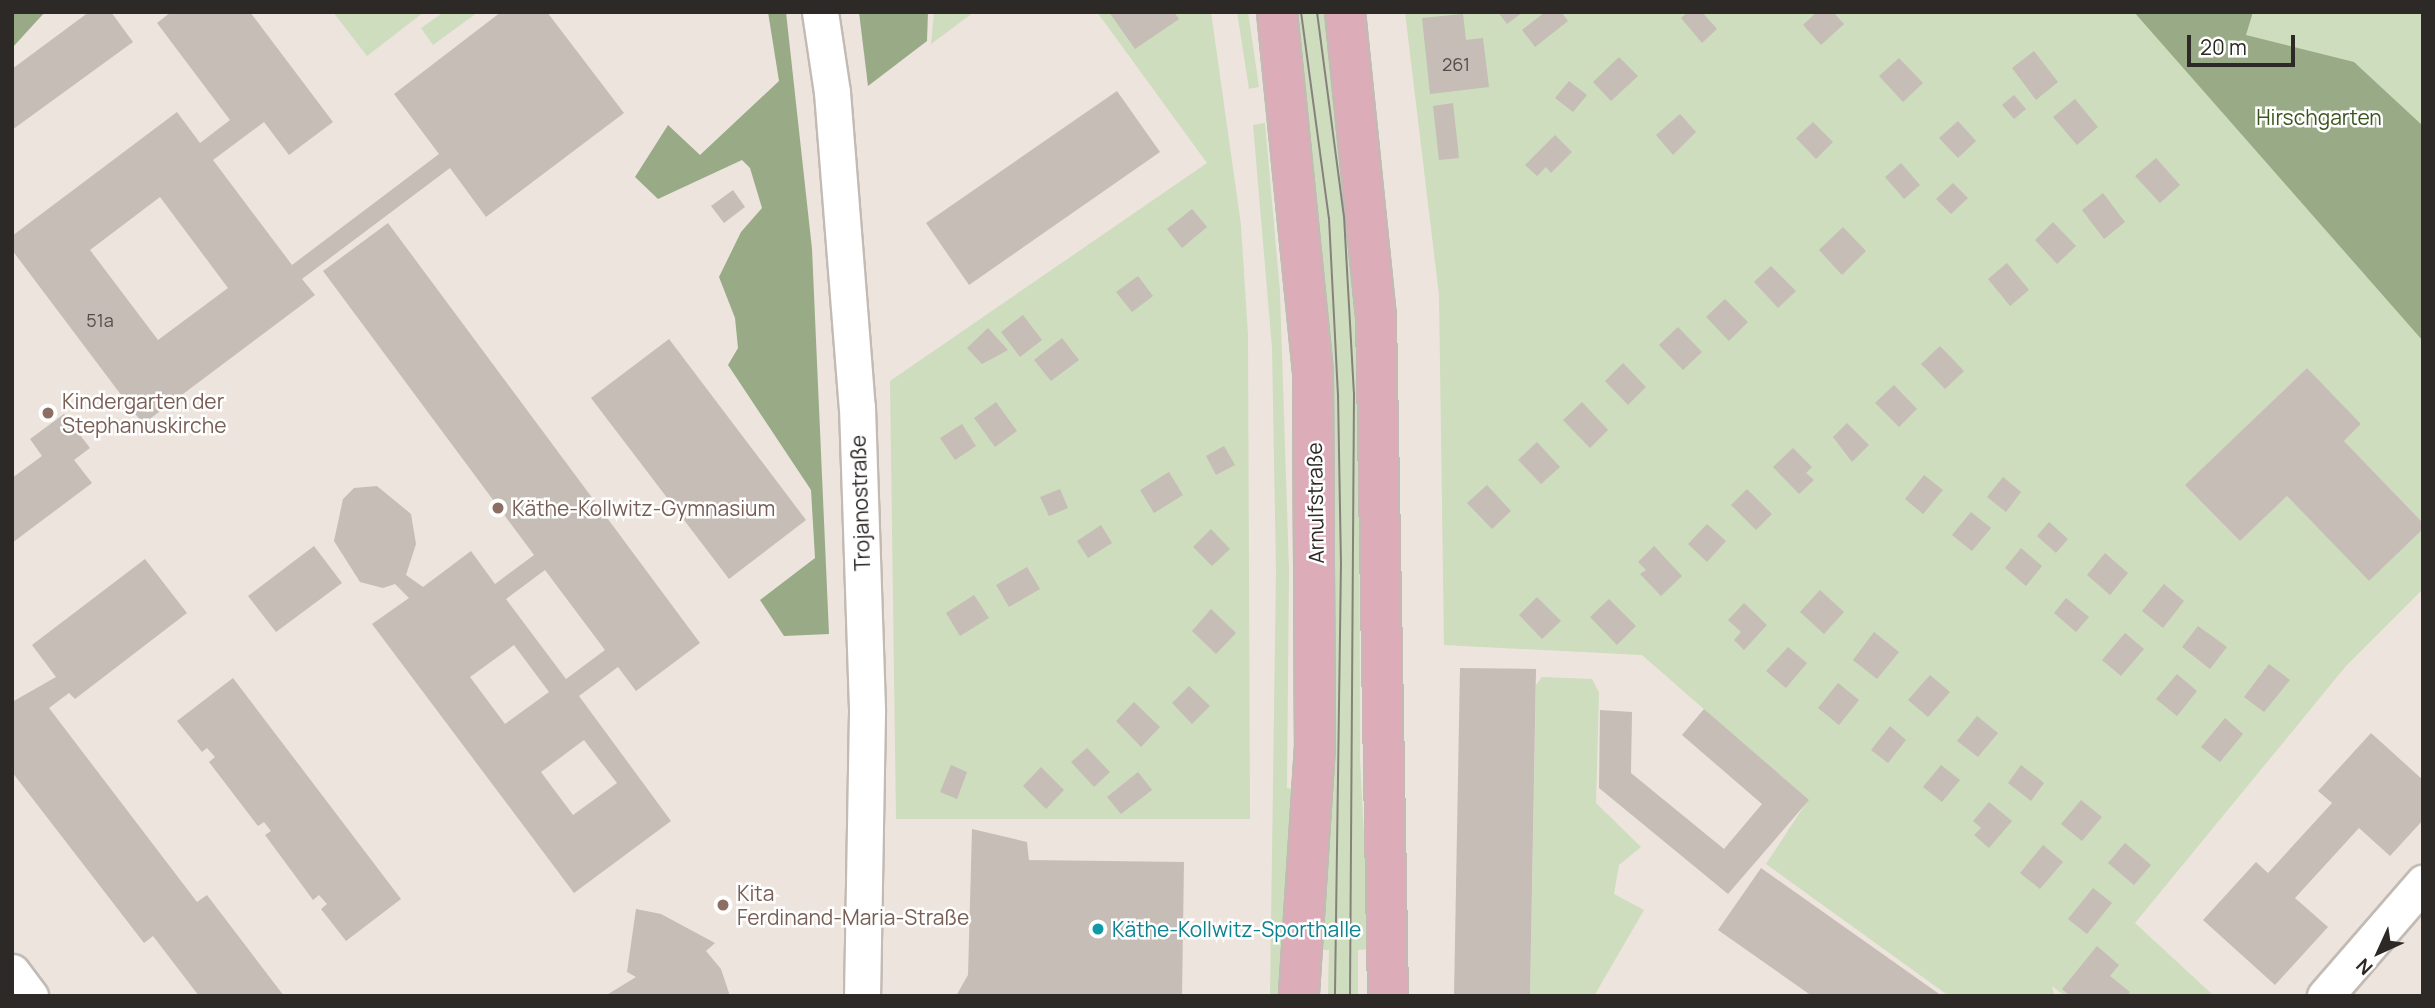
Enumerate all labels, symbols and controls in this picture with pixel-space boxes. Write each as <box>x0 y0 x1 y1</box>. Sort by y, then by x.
scale bar <box>2190 21 2298 65</box>
text: 20 m <box>2200 33 2247 61</box>
house number: 261 <box>1442 53 1470 75</box>
park label: Hirschgarten <box>2256 104 2382 130</box>
house number: 51a <box>86 309 114 331</box>
place label: Kindergarten der Stephanuskirche <box>62 388 226 438</box>
marker: Kindergarten der Stephanuskirche <box>40 405 56 421</box>
street label: Trojanostraße <box>845 435 875 571</box>
street label: Arnulfstraße <box>1301 442 1329 564</box>
place label: Käthe-Kollwitz-Gymnasium <box>512 495 775 521</box>
marker: Käthe-Kollwitz-Gymnasium <box>490 500 506 516</box>
place label: Kita Ferdinand-Maria-Straße <box>737 880 969 930</box>
marker: Kita Ferdinand-Maria-Straße <box>715 897 731 913</box>
place label: Käthe-Kollwitz-Sporthalle <box>1112 916 1361 942</box>
north arrow <box>2344 917 2414 987</box>
marker: Käthe-Kollwitz-Sporthalle <box>1090 921 1106 937</box>
text: N <box>2350 953 2378 981</box>

